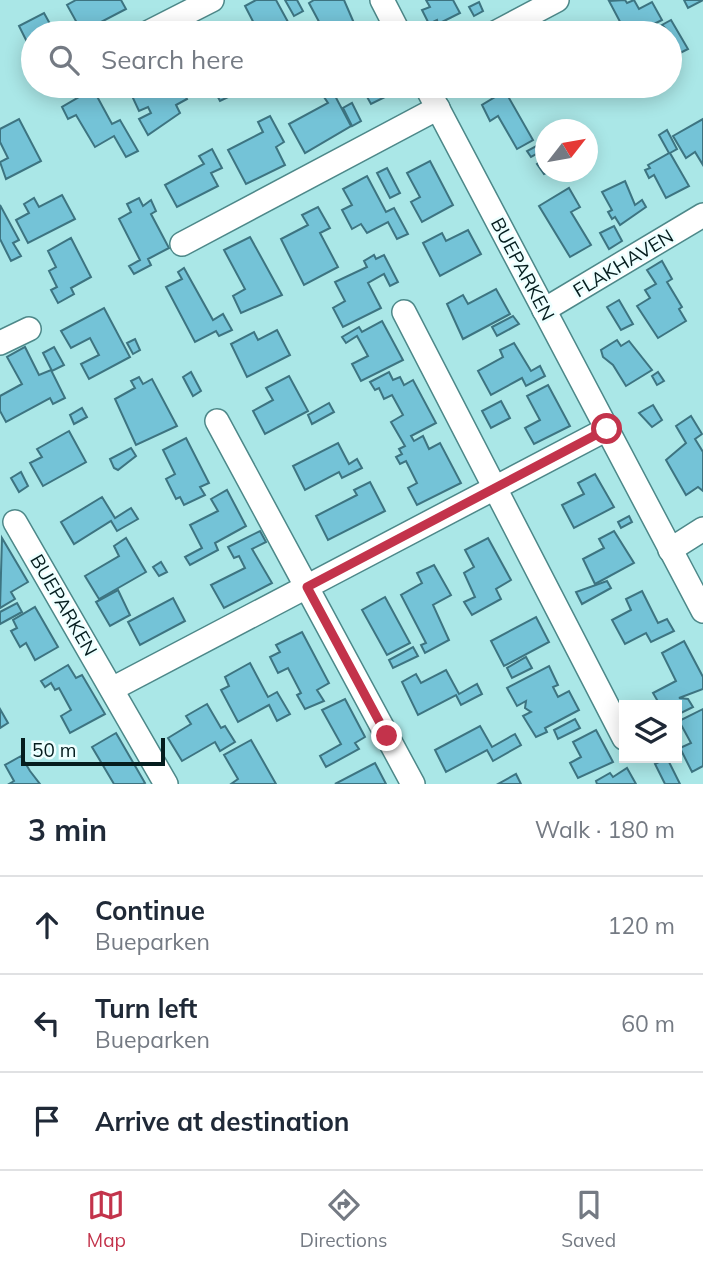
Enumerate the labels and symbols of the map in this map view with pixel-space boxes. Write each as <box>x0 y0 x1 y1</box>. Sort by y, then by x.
north arrow <box>535 119 598 182</box>
street label: BUEPARKEN <box>486 213 560 325</box>
street label: FLAKHAVEN <box>568 224 678 302</box>
route start <box>591 413 622 444</box>
street label: BUEPARKEN <box>25 550 103 660</box>
route end <box>371 720 402 751</box>
scale bar <box>21 735 164 767</box>

